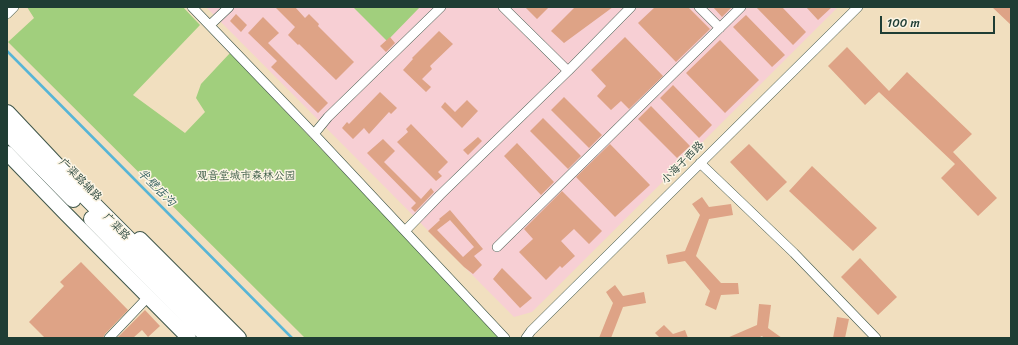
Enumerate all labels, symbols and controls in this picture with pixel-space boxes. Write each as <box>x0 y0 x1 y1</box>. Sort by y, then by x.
scale bar <box>882 8 997 34</box>
text: 100 m <box>887 12 920 34</box>
street label: 小海子西路 <box>659 139 707 187</box>
street label: 广渠路辅路 <box>56 156 104 204</box>
water label: 半壁店沟 <box>134 166 178 210</box>
park label: 观音堂城市森林公园 <box>197 169 295 183</box>
street label: 广渠路 <box>100 211 132 243</box>

